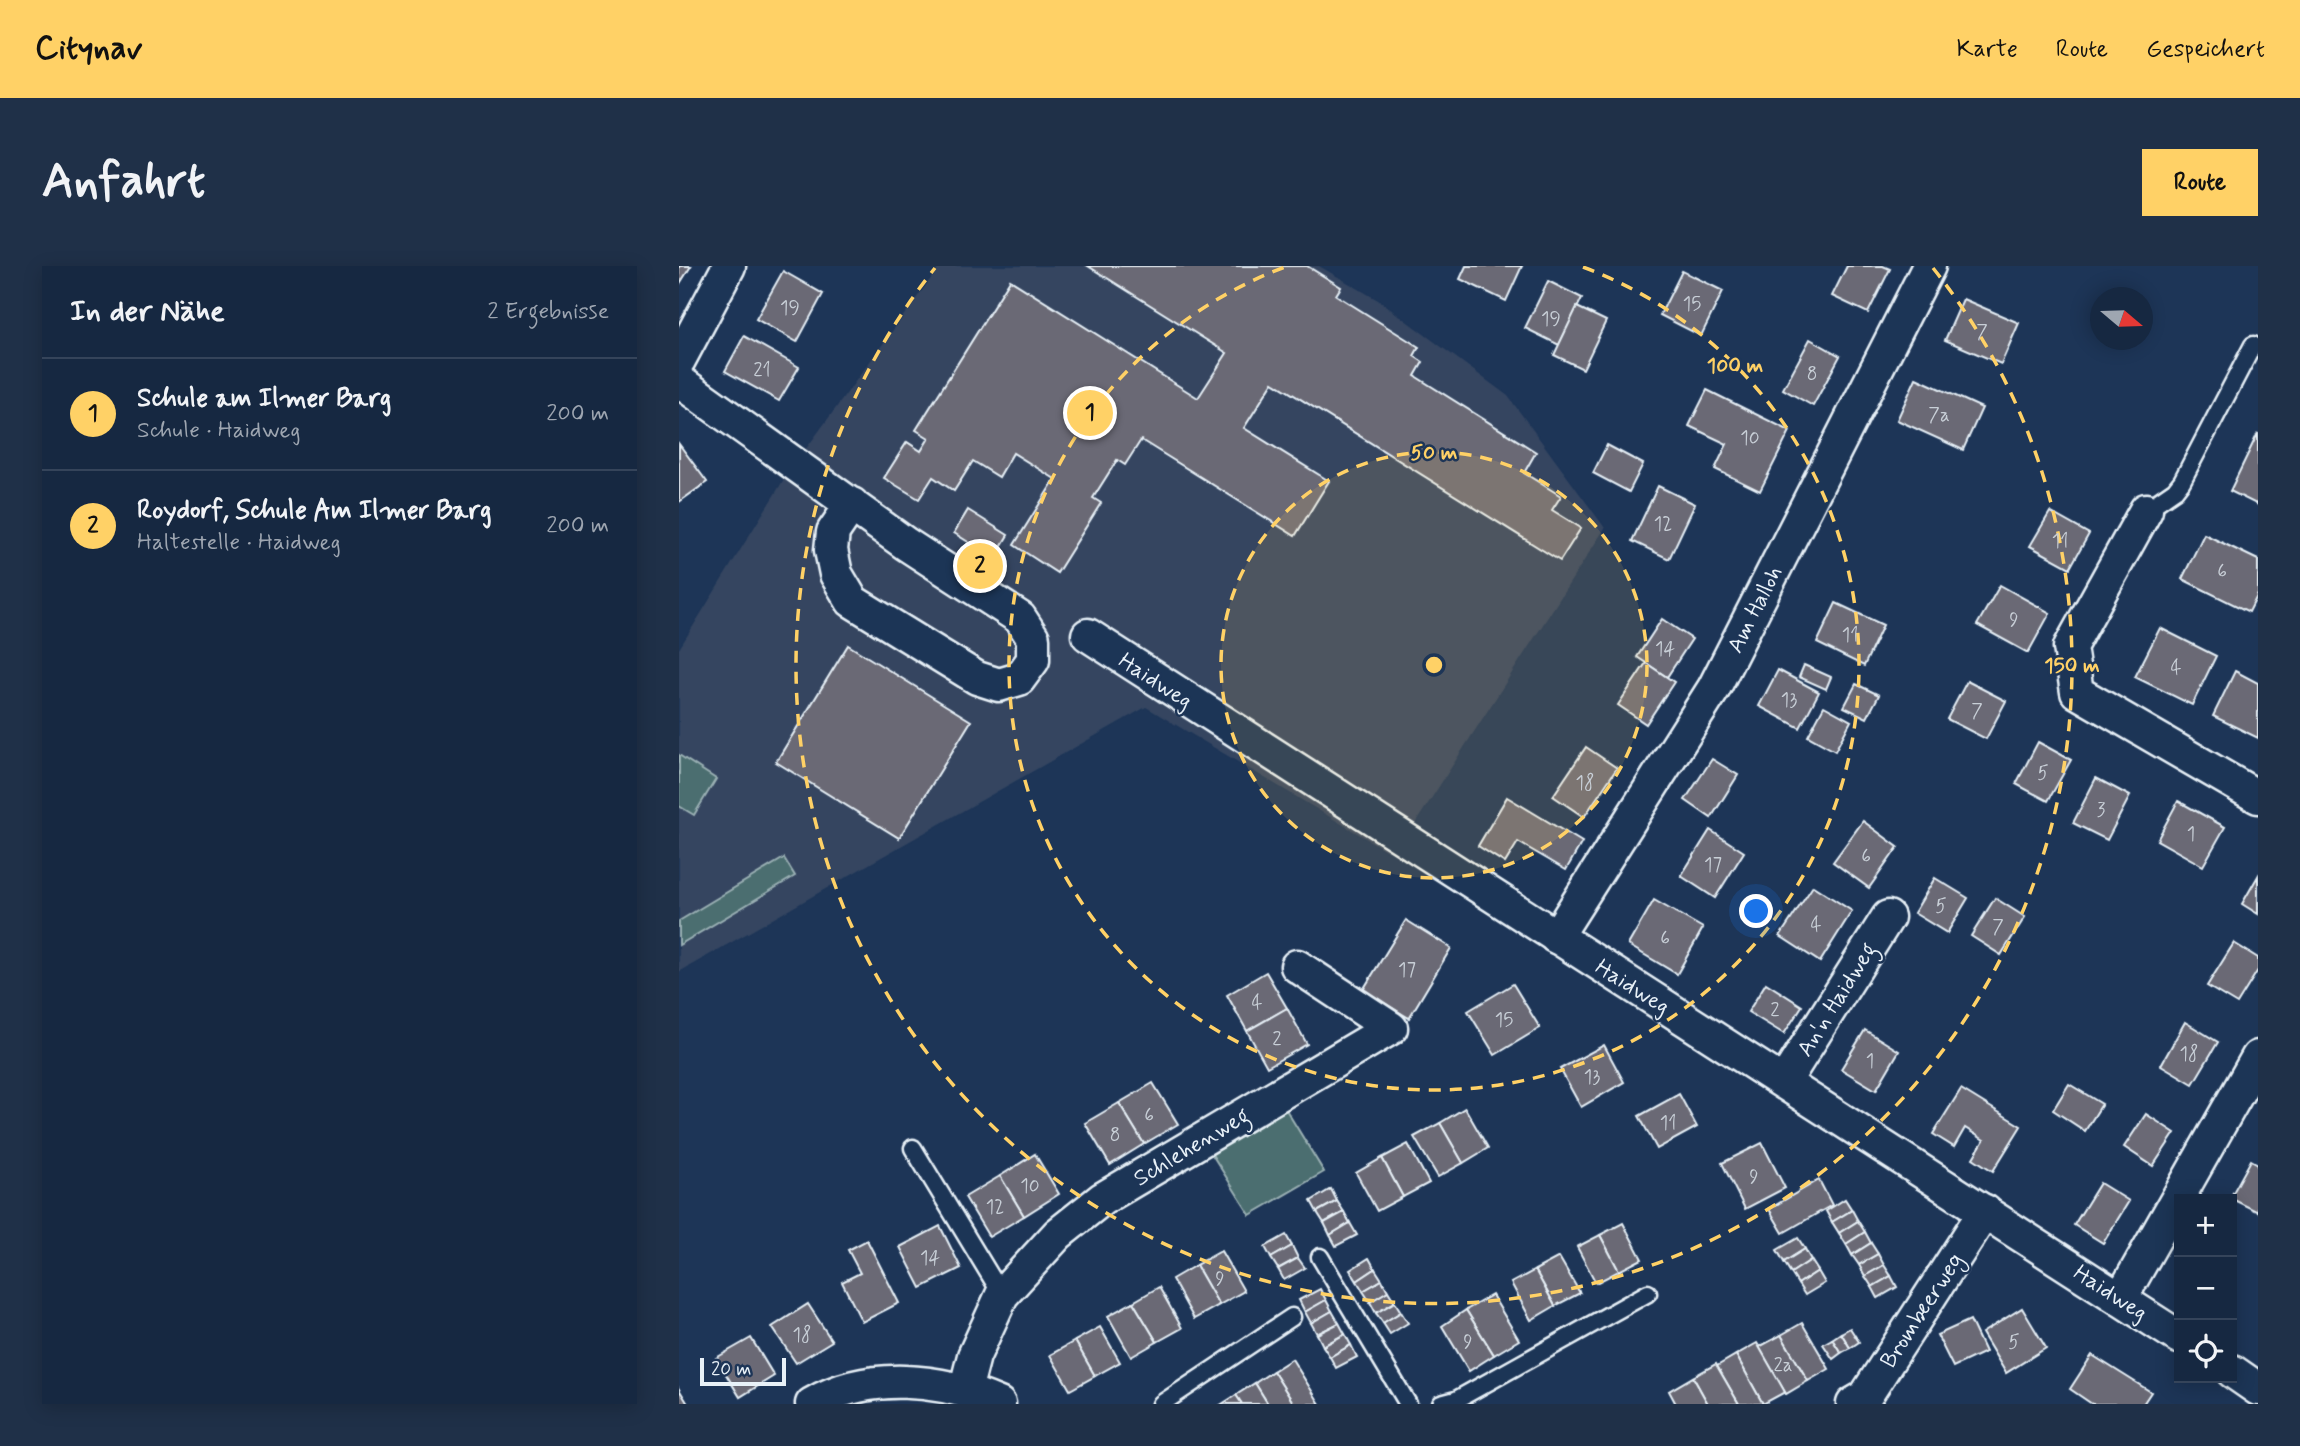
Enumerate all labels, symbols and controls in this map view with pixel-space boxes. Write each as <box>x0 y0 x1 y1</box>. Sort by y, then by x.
text: Citynav <box>35 27 142 71</box>
text: Karte <box>1956 34 2018 65</box>
text: Route <box>2056 34 2108 65</box>
text: Gespeichert <box>2146 34 2265 65</box>
button: Route <box>2142 149 2258 216</box>
text: Anfahrt <box>42 150 205 215</box>
north arrow <box>2090 287 2153 350</box>
text: In der Nähe <box>70 292 225 331</box>
house number: 15 <box>1683 292 1701 317</box>
house number: 19 <box>780 296 800 321</box>
text: 2 Ergebnisse <box>487 297 609 327</box>
house number: 19 <box>1541 307 1561 332</box>
house number: 7 <box>1976 320 1988 345</box>
text: 100 m <box>1707 352 1763 380</box>
house number: 21 <box>753 358 771 383</box>
house number: 8 <box>1807 362 1817 387</box>
text: Schule am Ilmer Barg <box>137 382 391 416</box>
pin: 1 <box>1067 387 1113 439</box>
text: 1 <box>88 399 98 429</box>
text: 200 m <box>546 399 609 429</box>
house number: 7a <box>1928 403 1950 428</box>
text: Schule · Haidweg <box>137 416 300 446</box>
house number: 10 <box>1740 426 1760 451</box>
text: 50 m <box>1411 439 1458 467</box>
text: Roydorf, Schule Am Ilmer Barg <box>137 494 491 528</box>
text: 2 <box>87 511 99 541</box>
text: 200 m <box>546 511 609 541</box>
house number: 12 <box>1654 512 1672 537</box>
text: Haltestelle · Haidweg <box>137 528 341 558</box>
house number: 11 <box>2052 529 2068 554</box>
pin: 2 <box>957 540 1003 592</box>
house number: 6 <box>2217 559 2227 584</box>
street label: Am Halloh <box>1721 561 1790 659</box>
house number: 9 <box>2009 608 2019 633</box>
house number: 11 <box>1842 623 1858 648</box>
house number: 14 <box>1655 637 1675 662</box>
street label: Haidweg <box>1112 647 1198 717</box>
text: 150 m <box>2044 652 2100 680</box>
centre of rings <box>1422 653 1446 677</box>
house number: 4 <box>2170 656 2182 681</box>
house number: 13 <box>1781 688 1797 713</box>
house number: 7 <box>1971 699 1983 724</box>
house number: 5 <box>2037 761 2049 786</box>
house number: 18 <box>1576 771 1594 796</box>
house number: 3 <box>2097 798 2106 823</box>
house number: 1 <box>2187 822 2195 847</box>
house number: 6 <box>1861 844 1871 869</box>
house number: 17 <box>1704 853 1722 878</box>
your location <box>1739 894 1773 928</box>
house number: 5 <box>1935 894 1947 919</box>
house number: 4 <box>1810 913 1822 938</box>
house number: 7 <box>1992 915 2004 940</box>
house number: 6 <box>1660 926 1670 951</box>
street label: An'n Haidweg <box>1791 937 1886 1064</box>
street label: Haidweg <box>1589 953 1675 1022</box>
house number: 17 <box>1398 958 1416 983</box>
house number: 4 <box>1251 991 1263 1016</box>
house number: 2 <box>1770 998 1780 1023</box>
house number: 15 <box>1495 1008 1513 1033</box>
house number: 2 <box>1272 1027 1282 1052</box>
house number: 18 <box>2180 1042 2198 1067</box>
house number: 1 <box>1866 1049 1874 1074</box>
house number: 13 <box>1584 1065 1600 1090</box>
street label: Schlehenweg <box>1128 1101 1257 1196</box>
house number: 6 <box>1144 1103 1154 1128</box>
house number: 11 <box>1660 1111 1676 1136</box>
house number: 8 <box>1110 1123 1120 1148</box>
house number: 9 <box>1749 1165 1759 1190</box>
house number: 10 <box>1020 1174 1040 1199</box>
map controls <box>2174 1194 2237 1383</box>
button: + <box>2174 1194 2237 1257</box>
house number: 12 <box>986 1195 1004 1220</box>
house number: 14 <box>920 1246 940 1271</box>
street label: Brombeerweg <box>1874 1248 1973 1376</box>
button: − <box>2174 1257 2237 1320</box>
street label: Haidweg <box>2067 1259 2153 1329</box>
house number: 9 <box>1215 1267 1225 1292</box>
button: locate <box>2174 1320 2237 1383</box>
house number: 18 <box>793 1323 811 1348</box>
house number: 9 <box>1463 1330 1473 1355</box>
house number: 5 <box>2008 1330 2020 1355</box>
house number: 2a <box>1773 1353 1793 1378</box>
scale bar <box>700 1355 786 1387</box>
text: 20 m <box>711 1357 751 1382</box>

